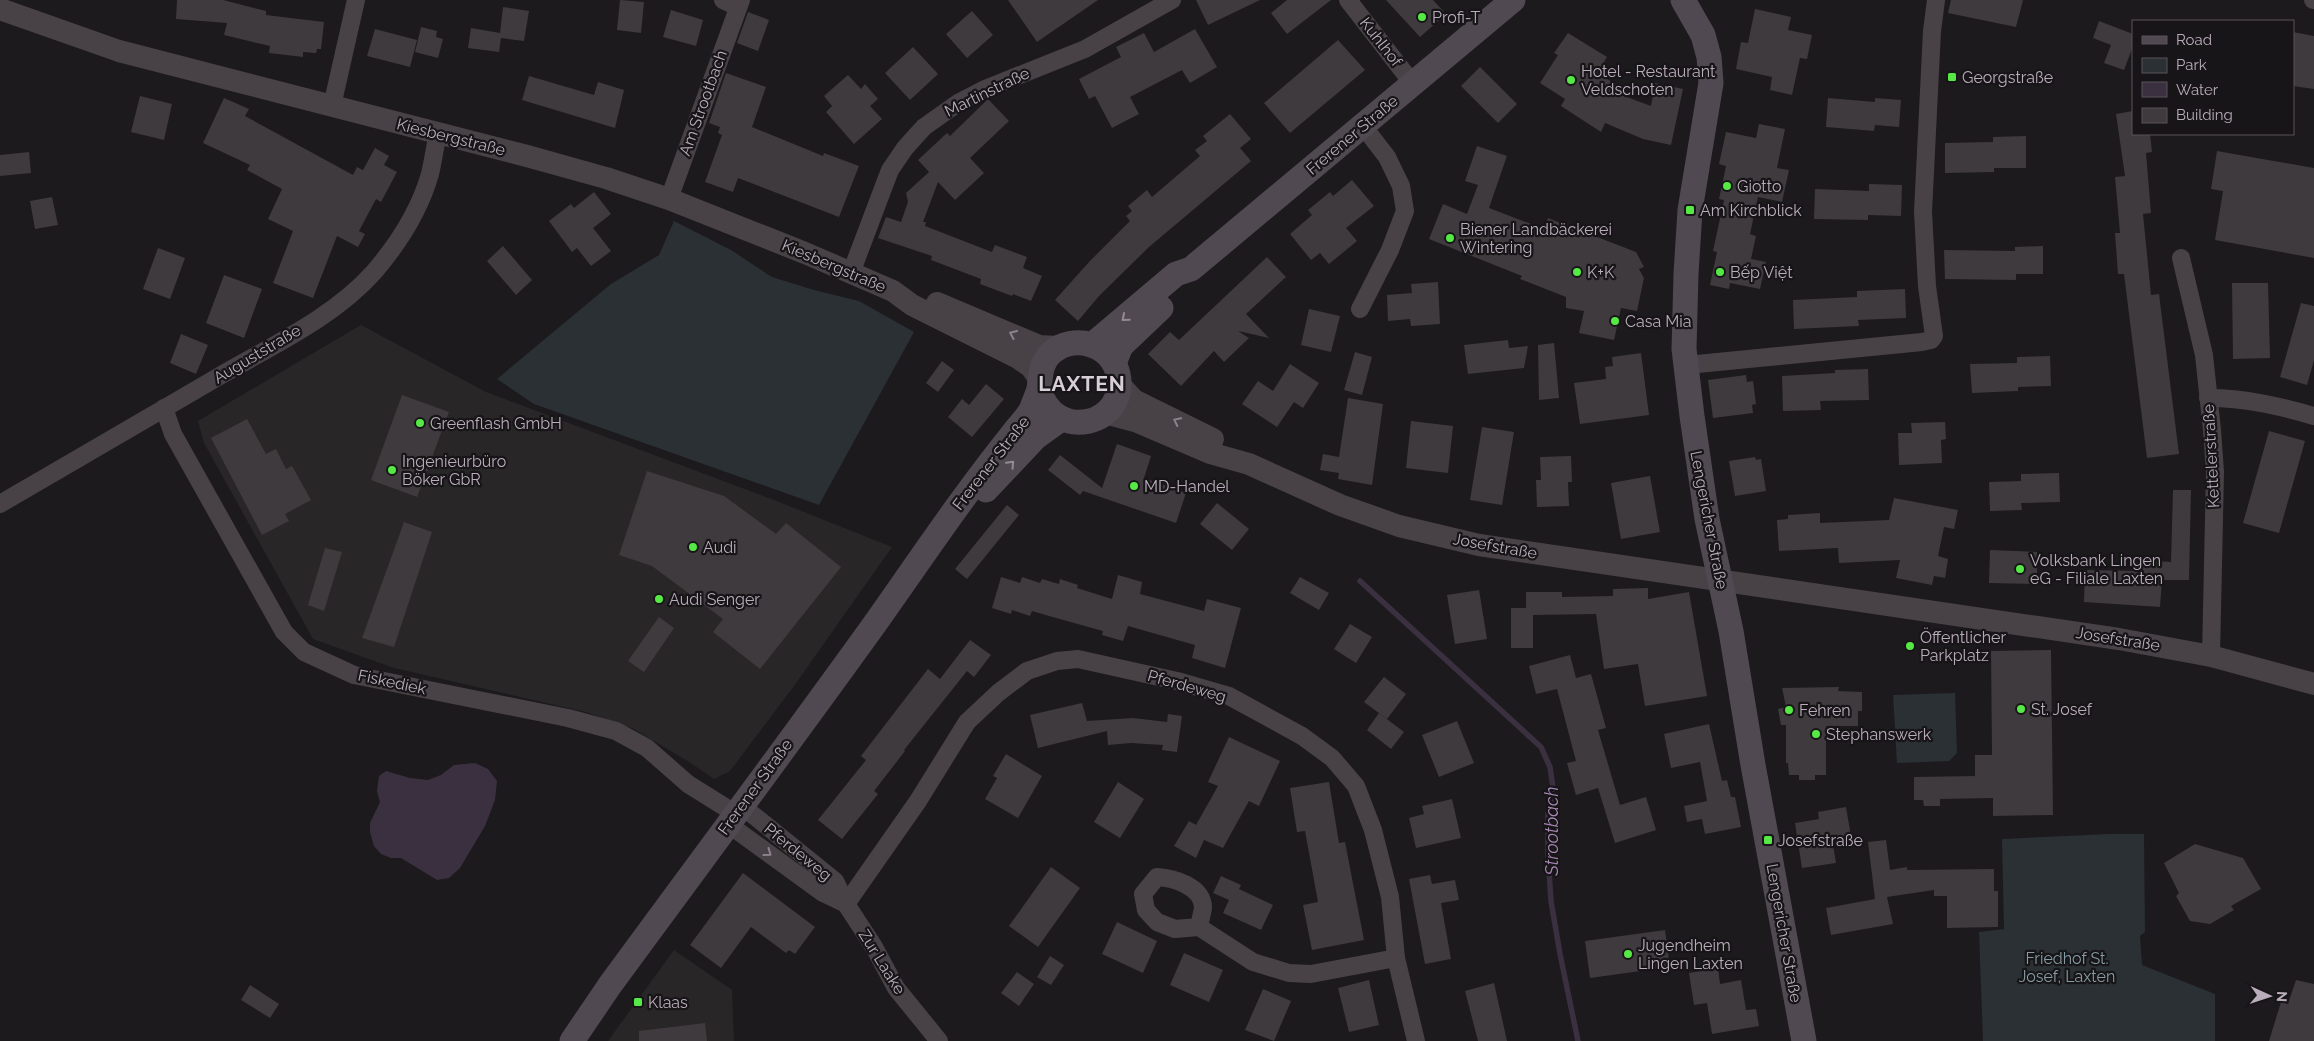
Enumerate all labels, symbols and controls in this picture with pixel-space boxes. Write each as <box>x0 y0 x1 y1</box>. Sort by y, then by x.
place label: Profi-T <box>1432 8 1480 27</box>
marker: Profi-T <box>1416 11 1428 23</box>
street label: Kuhlhof <box>1356 14 1407 71</box>
legend <box>2132 20 2294 135</box>
text: Road <box>2176 31 2212 49</box>
street label: Am Strootbach <box>675 48 731 158</box>
text: Park <box>2176 56 2207 74</box>
place label: Hotel - Restaurant Veldschoten <box>1581 62 1716 99</box>
street label: Martinstraße <box>941 63 1033 121</box>
place label: Georgstraße <box>1962 68 2053 87</box>
marker: Georgstraße <box>1946 71 1958 83</box>
marker: Hotel - Restaurant Veldschoten <box>1565 74 1577 86</box>
text: Water <box>2176 81 2219 99</box>
street label: Frerener Straße <box>1302 91 1402 179</box>
text: Building <box>2176 106 2233 124</box>
street label: Kiesbergstraße <box>395 114 507 160</box>
place label: Giotto <box>1737 177 1781 196</box>
marker: Giotto <box>1721 180 1733 192</box>
place label: Am Kirchblick <box>1700 201 1802 220</box>
marker: Am Kirchblick <box>1684 204 1696 216</box>
place label: Biener Landbäckerei Wintering <box>1460 220 1612 257</box>
marker: Biener Landbäckerei Wintering <box>1444 232 1456 244</box>
street label: Kiesbergstraße <box>779 236 889 296</box>
place label: K+K <box>1587 263 1615 282</box>
place label: Bếp Việt <box>1730 263 1793 282</box>
marker: K+K <box>1571 266 1583 278</box>
marker: Bếp Việt <box>1714 266 1726 278</box>
place label: Casa Mia <box>1625 312 1691 331</box>
one-way arrow <box>1121 313 1130 322</box>
marker: Casa Mia <box>1609 315 1621 327</box>
street label: Auguststraße <box>210 321 304 387</box>
one-way arrow <box>1009 329 1018 340</box>
district label: LAXTEN <box>1038 371 1126 396</box>
street label: Kettelerstraße <box>2199 404 2223 508</box>
street label: Frerener Straße <box>948 412 1034 514</box>
place label: Greenflash GmbH <box>430 414 562 433</box>
marker: Greenflash GmbH <box>414 417 426 429</box>
one-way arrow <box>1173 417 1182 428</box>
street label: Lengericher Straße <box>1686 449 1732 591</box>
place label: Ingenieurbüro Böker GbR <box>402 452 506 489</box>
one-way arrow <box>1005 460 1014 469</box>
marker: Ingenieurbüro Böker GbR <box>386 464 398 476</box>
place label: MD-Handel <box>1144 477 1230 496</box>
marker: MD-Handel <box>1128 480 1140 492</box>
street label: Josefstraße <box>1451 529 1539 563</box>
place label: Audi <box>703 538 737 557</box>
marker: Audi <box>687 541 699 553</box>
place label: Volksbank Lingen eG - Filiale Laxten <box>2030 551 2163 588</box>
marker: Volksbank Lingen eG - Filiale Laxten <box>2014 563 2026 575</box>
place label: Audi Senger <box>669 590 760 609</box>
marker: Audi Senger <box>653 593 665 605</box>
street label: Josefstraße <box>2075 623 2161 655</box>
place label: Öffentlicher Parkplatz <box>1920 627 2006 665</box>
marker: Öffentlicher Parkplatz <box>1904 640 1916 652</box>
street label: Fiskediek <box>356 665 428 699</box>
street label: Pferdeweg <box>1146 666 1228 706</box>
place label: St. Josef <box>2031 700 2093 719</box>
place label: Fehren <box>1799 701 1851 720</box>
marker: St. Josef <box>2015 703 2027 715</box>
marker: Fehren <box>1783 704 1795 716</box>
place label: Stephanswerk <box>1826 725 1932 744</box>
marker: Stephanswerk <box>1810 728 1822 740</box>
street label: Frerener Straße <box>714 735 796 839</box>
water label: Strootbach <box>1541 786 1562 877</box>
street label: Pferdeweg <box>761 819 835 885</box>
place label: Josefstraße <box>1778 831 1863 850</box>
marker: Josefstraße <box>1762 834 1774 846</box>
one-way arrow <box>762 847 771 855</box>
street label: Lengericher Straße <box>1762 862 1806 1004</box>
street label: Zur Laake <box>855 926 909 998</box>
place label: Jugendheim Lingen Laxten <box>1638 936 1743 973</box>
marker: Jugendheim Lingen Laxten <box>1622 948 1634 960</box>
park label: Friedhof St. Josef, Laxten <box>2019 949 2115 986</box>
north arrow <box>2244 971 2294 1021</box>
text: N <box>2274 991 2290 1002</box>
place label: Klaas <box>648 993 688 1012</box>
marker: Klaas <box>632 996 644 1008</box>

